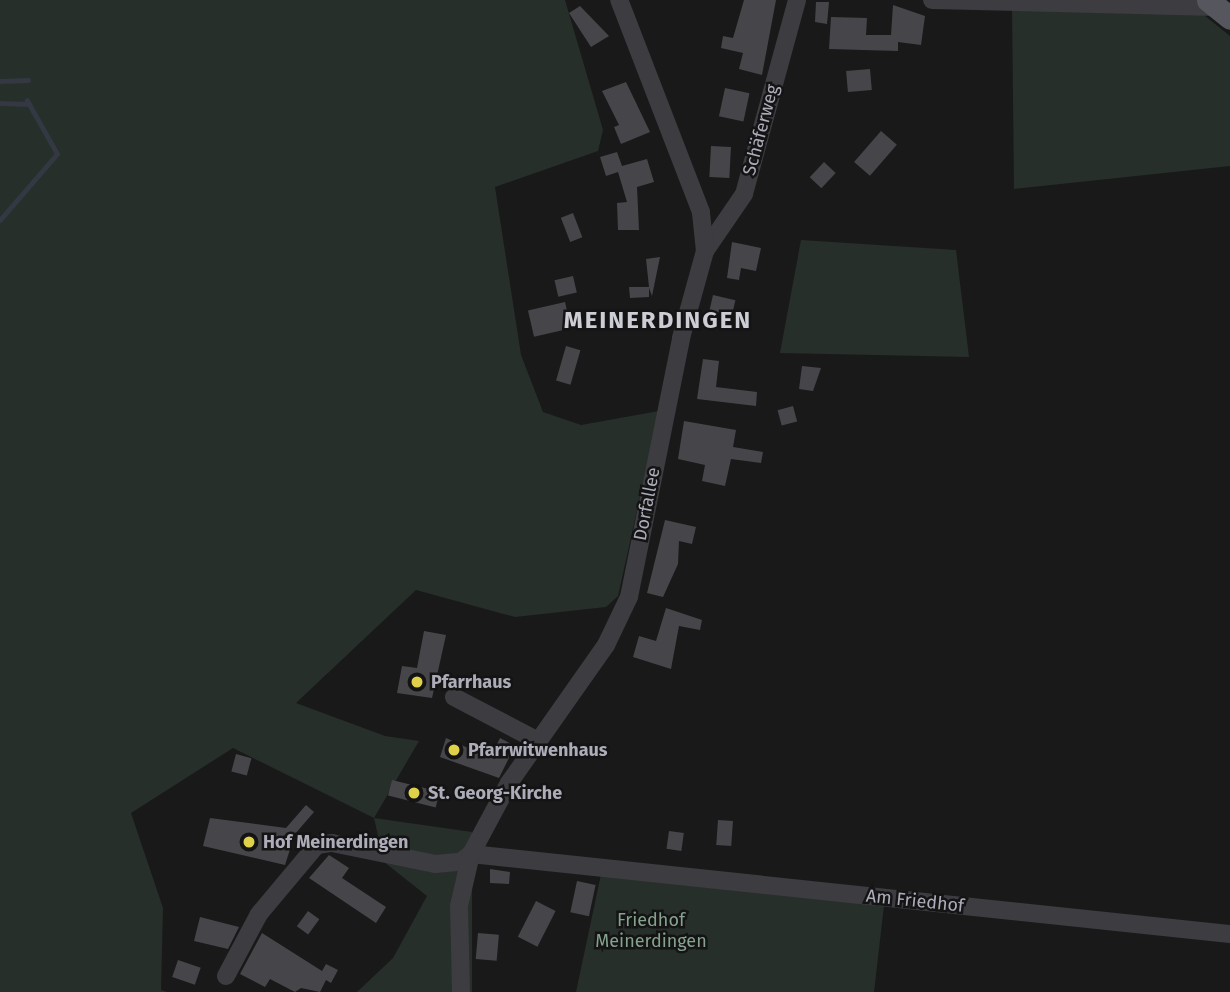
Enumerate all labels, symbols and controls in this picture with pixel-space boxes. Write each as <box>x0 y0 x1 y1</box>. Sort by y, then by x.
street label: Schäferweg <box>738 82 784 178</box>
district label: MEINERDINGEN <box>565 307 751 335</box>
street label: Dorfallee <box>629 465 665 543</box>
place label: Pfarrhaus <box>431 671 511 693</box>
marker: Pfarrhaus <box>409 674 425 690</box>
place label: Pfarrwitwenhaus <box>468 739 608 761</box>
marker: Pfarrwitwenhaus <box>446 742 462 758</box>
place label: St. Georg-Kirche <box>428 782 562 804</box>
marker: St. Georg-Kirche <box>406 785 422 801</box>
place label: Hof Meinerdingen <box>263 831 408 853</box>
marker: Hof Meinerdingen <box>241 834 257 850</box>
street label: Am Friedhof <box>865 885 965 917</box>
park label: Friedhof Meinerdingen <box>595 910 707 953</box>

